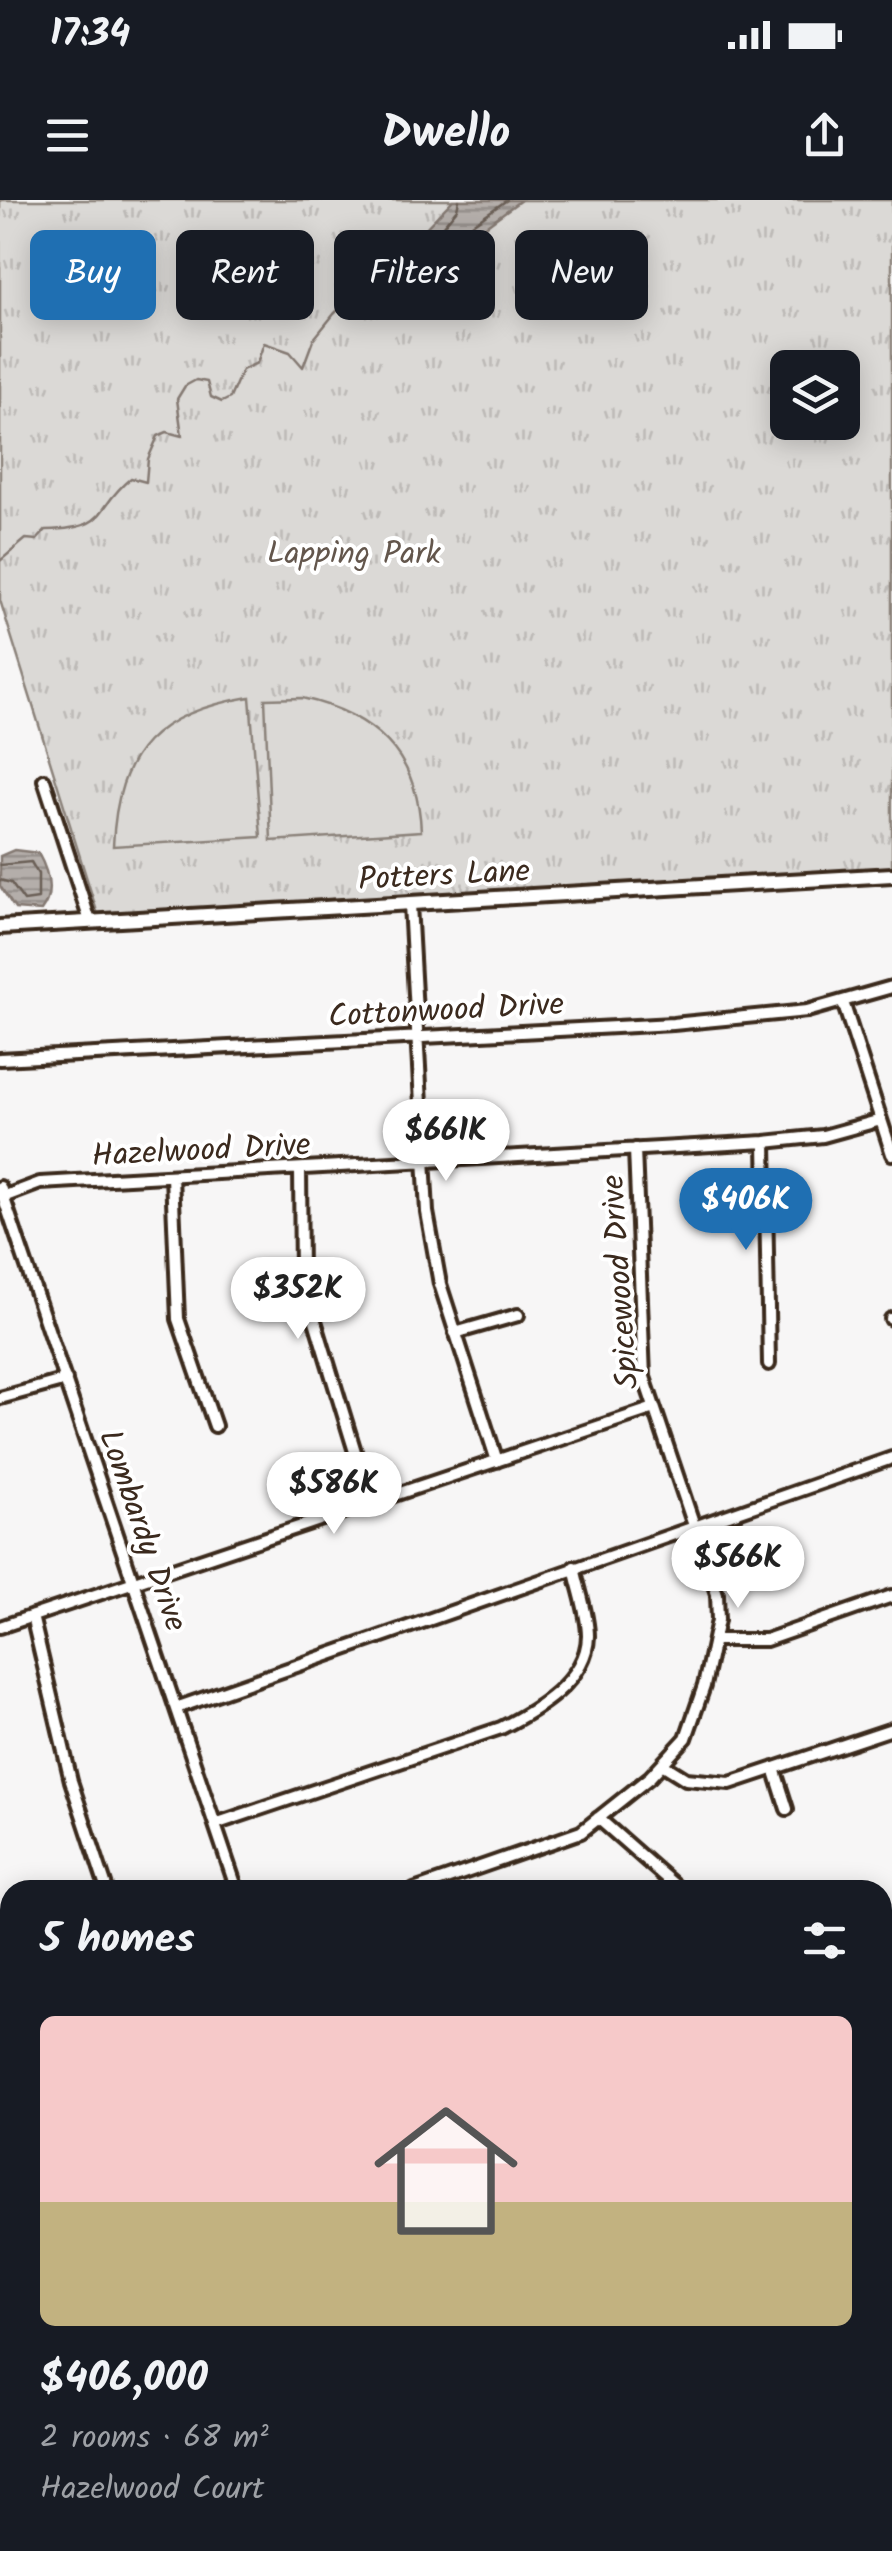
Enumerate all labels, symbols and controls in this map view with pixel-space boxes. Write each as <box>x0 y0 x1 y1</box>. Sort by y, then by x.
text: 17:34 <box>50 5 130 65</box>
text: Dwello <box>382 99 510 171</box>
icon: menu <box>40 108 95 163</box>
icon: share <box>797 108 852 163</box>
chip: Buy <box>30 230 156 320</box>
chip: Rent <box>176 230 314 320</box>
chip: Filters <box>334 230 495 320</box>
chip: New <box>515 230 648 320</box>
map controls <box>770 350 860 440</box>
button: layers <box>770 350 860 440</box>
park label: Lapping Park <box>267 529 442 580</box>
street label: Potters Lane <box>357 847 531 906</box>
street label: Cottonwood Drive <box>327 980 565 1043</box>
pin: $661K <box>376 1099 516 1184</box>
text: $661K <box>405 1106 487 1157</box>
street label: Hazelwood Drive <box>91 1120 312 1183</box>
pin: $406K <box>676 1168 816 1253</box>
street label: Spicewood Drive <box>589 1173 654 1391</box>
text: $406K <box>701 1175 791 1226</box>
pin: $352K <box>228 1257 368 1342</box>
text: $352K <box>253 1264 343 1315</box>
street label: Lombardy Drive <box>83 1423 200 1639</box>
pin: $586K <box>264 1452 404 1537</box>
text: $586K <box>289 1459 379 1510</box>
pin: $566K <box>668 1526 808 1611</box>
text: $566K <box>693 1533 783 1584</box>
text: 5 homes <box>40 1907 195 1974</box>
icon: filters <box>797 1913 852 1968</box>
icon: home <box>356 2081 536 2261</box>
text: $406,000 <box>40 2346 208 2413</box>
text: 2 rooms · 68 m² <box>40 2413 269 2464</box>
text: Hazelwood Court <box>40 2464 264 2515</box>

